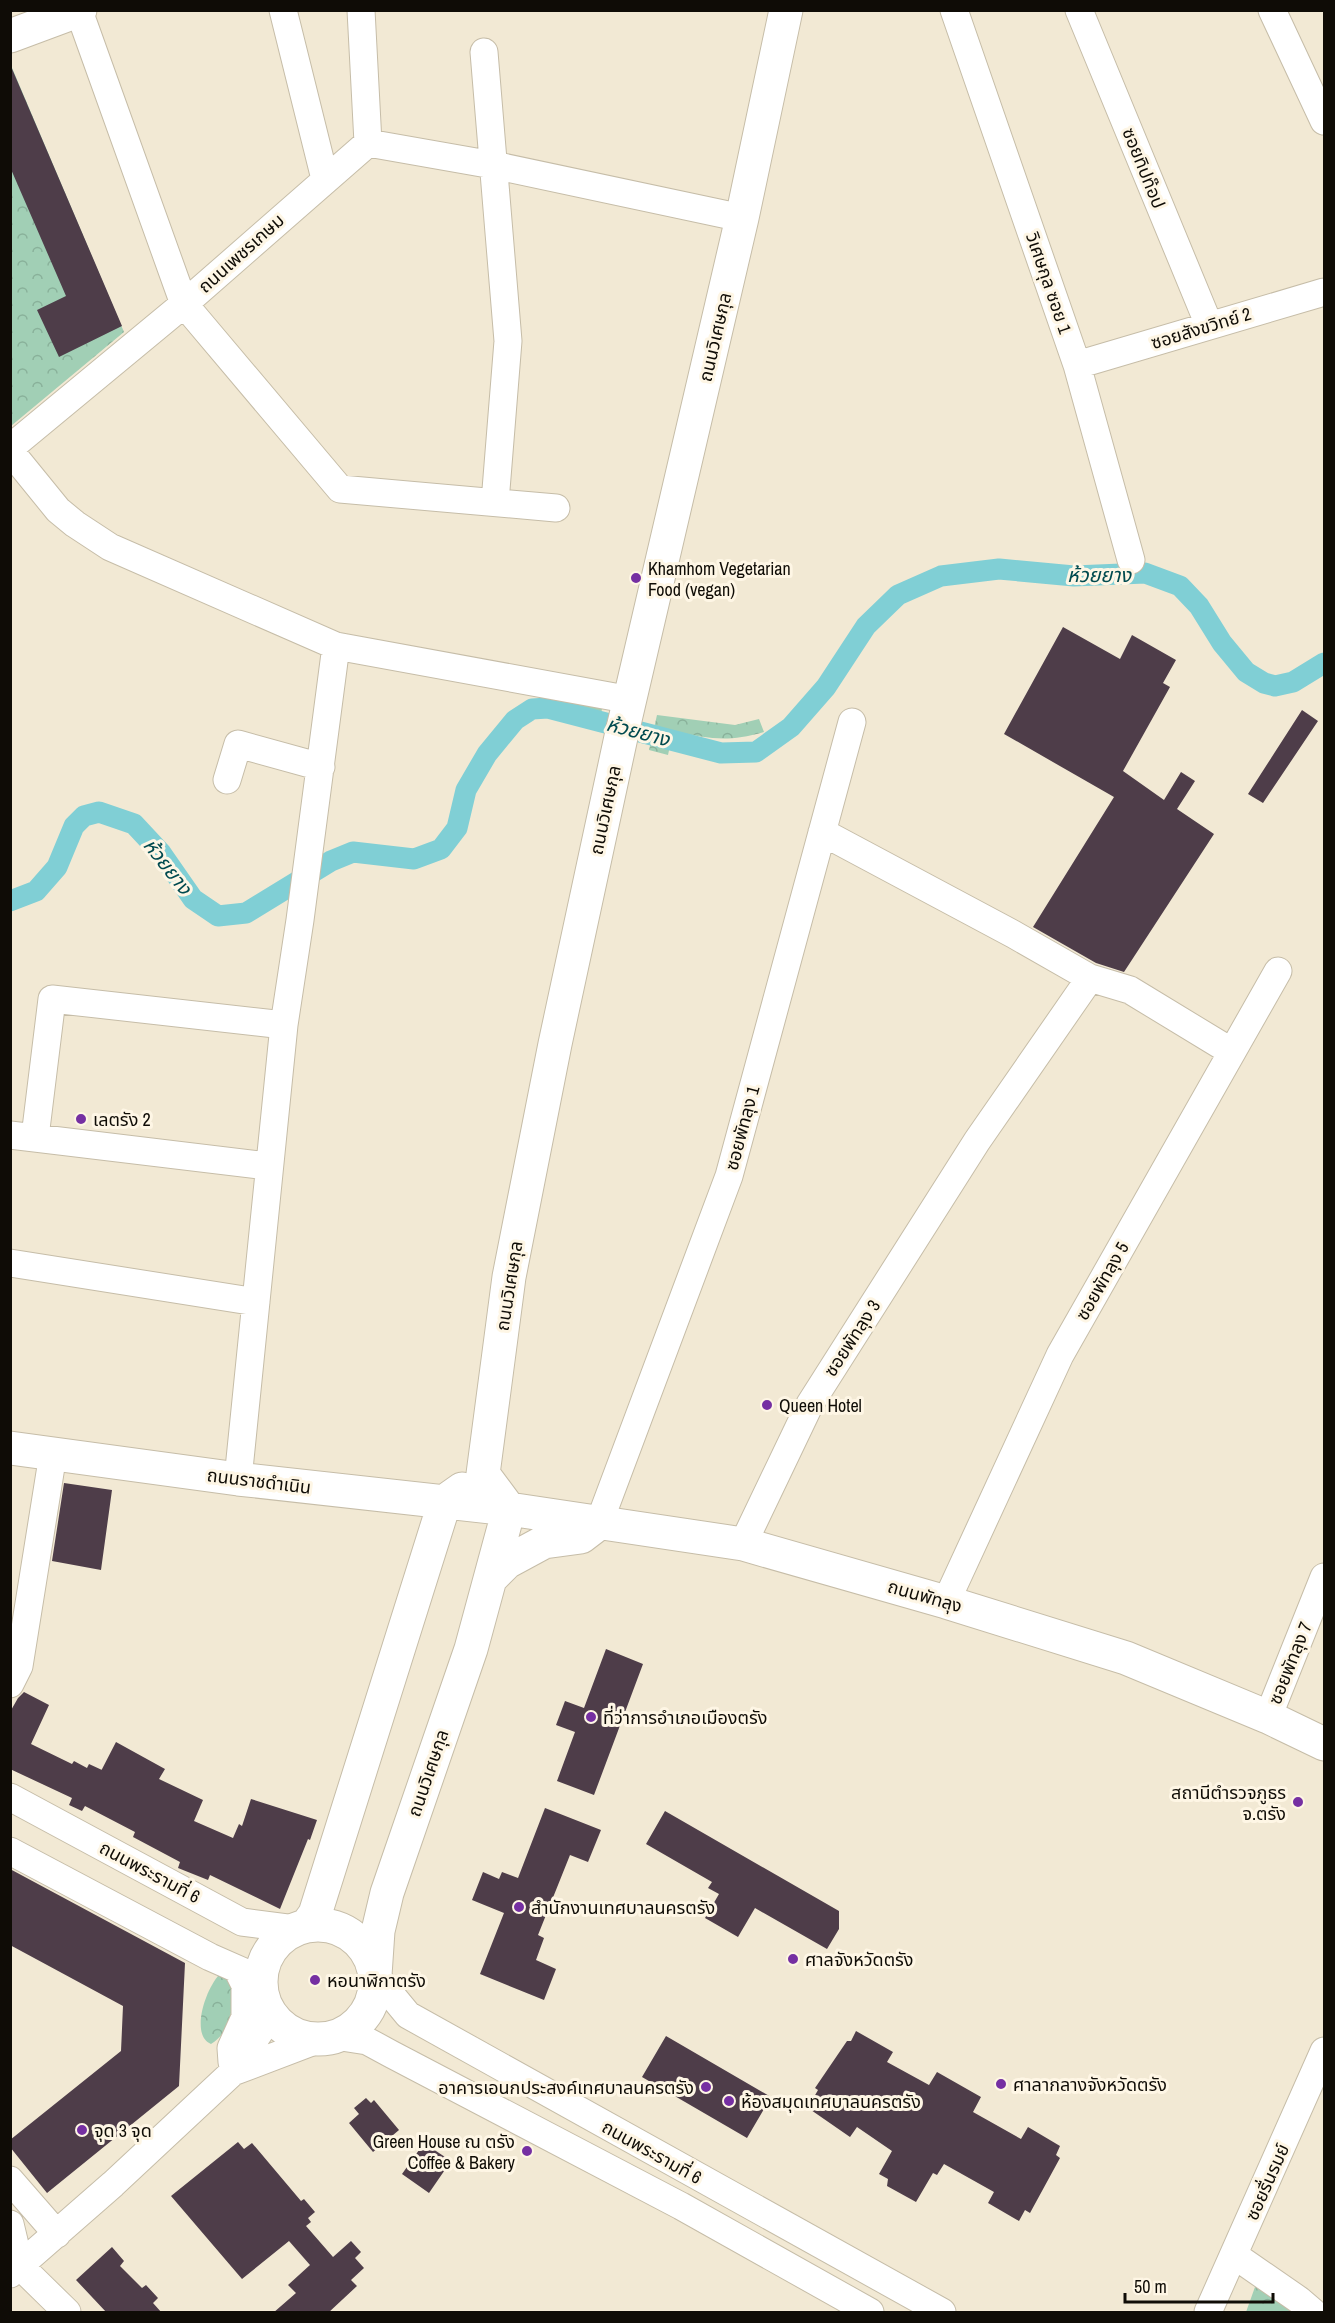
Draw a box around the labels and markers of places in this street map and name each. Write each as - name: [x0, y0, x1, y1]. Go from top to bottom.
- place label: Khamhom Vegetarian Food (vegan): [648, 556, 791, 602]
- marker: Khamhom Vegetarian Food (vegan): [629, 571, 643, 585]
- place label: เลตรัง 2: [93, 1107, 151, 1132]
- marker: เลตรัง 2: [74, 1112, 88, 1126]
- place label: Queen Hotel: [779, 1393, 862, 1418]
- marker: Queen Hotel: [760, 1398, 774, 1412]
- place label: ที่ว่าการอำเภอเมืองตรัง: [603, 1705, 767, 1730]
- marker: ที่ว่าการอำเภอเมืองตรัง: [584, 1710, 598, 1724]
- place label: สถานีตำรวจภูธร จ.ตรัง: [1171, 1780, 1286, 1826]
- marker: สถานีตำรวจภูธร จ.ตรัง: [1291, 1795, 1305, 1809]
- place label: สำนักงานเทศบาลนครตรัง: [531, 1895, 715, 1920]
- marker: สำนักงานเทศบาลนครตรัง: [512, 1900, 526, 1914]
- place label: ศาลจังหวัดตรัง: [805, 1947, 914, 1972]
- marker: ศาลจังหวัดตรัง: [786, 1952, 800, 1966]
- place label: หอนาฬิกาตรัง: [327, 1968, 426, 1993]
- marker: หอนาฬิกาตรัง: [308, 1973, 322, 1987]
- place label: ศาลากลางจังหวัดตรัง: [1013, 2072, 1167, 2097]
- place label: อาคารเอนกประสงค์เทศบาลนครตรัง: [438, 2075, 694, 2100]
- marker: ศาลากลางจังหวัดตรัง: [994, 2077, 1008, 2091]
- marker: อาคารเอนกประสงค์เทศบาลนครตรัง: [699, 2080, 713, 2094]
- place label: ห้องสมุดเทศบาลนครตรัง: [741, 2089, 921, 2114]
- marker: ห้องสมุดเทศบาลนครตรัง: [722, 2094, 736, 2108]
- place label: จุด 3 จุด: [94, 2118, 152, 2143]
- marker: จุด 3 จุด: [75, 2123, 89, 2137]
- place label: Green House ณ ตรัง Coffee & Bakery: [373, 2129, 516, 2175]
- marker: Green House ณ ตรัง Coffee & Bakery: [520, 2144, 534, 2158]

